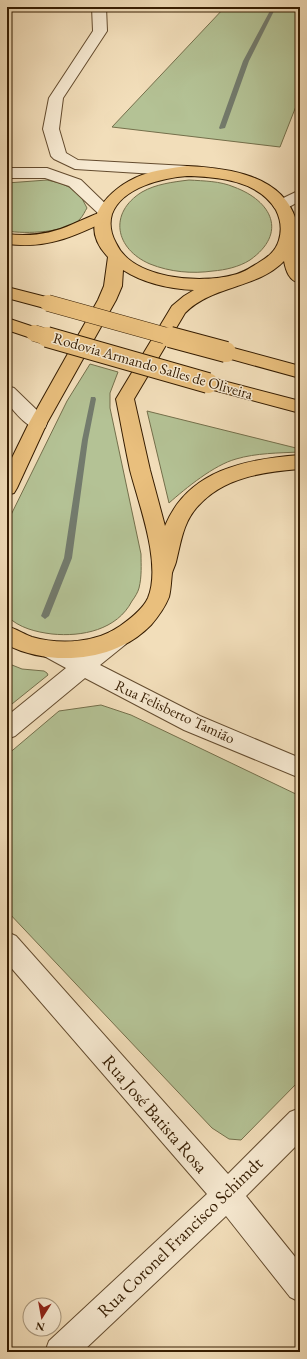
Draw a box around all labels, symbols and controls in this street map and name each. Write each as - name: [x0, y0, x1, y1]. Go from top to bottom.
- street label: Rodovia Armando Salles de Oliveira: [51, 328, 255, 403]
- street label: Rua Felisberto Tamião: [112, 676, 238, 748]
- street label: Rua José Batista Rosa: [98, 1050, 214, 1178]
- street label: Rua Coronel Francisco Schimdt: [92, 1151, 267, 1322]
- north arrow: [22, 1297, 62, 1337]
- text: N: [34, 1319, 46, 1335]

